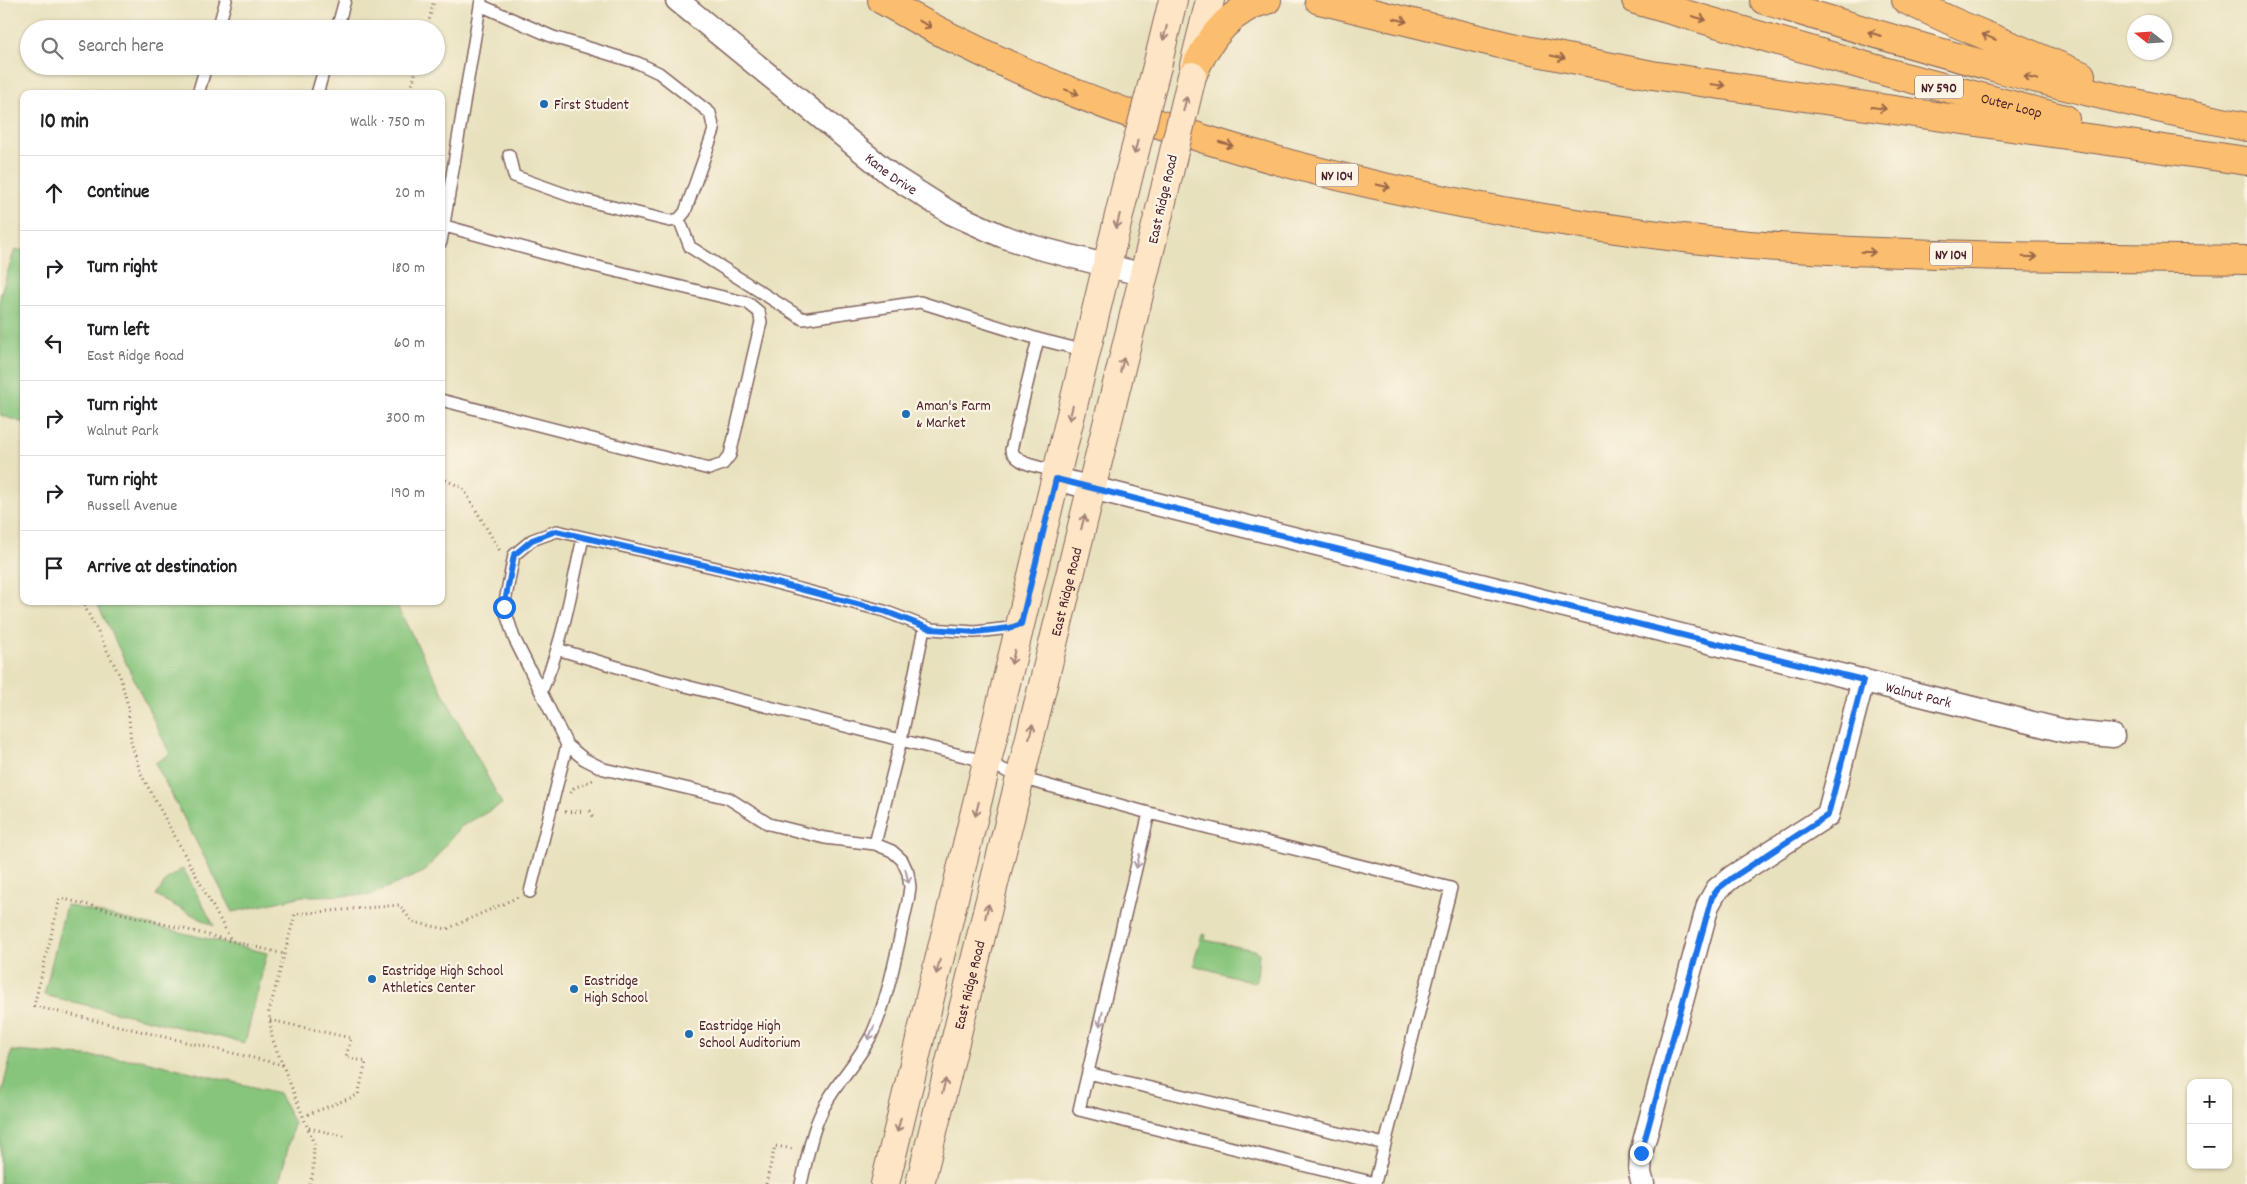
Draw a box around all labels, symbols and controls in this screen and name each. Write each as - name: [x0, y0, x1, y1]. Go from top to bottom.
- one-way arrow: [1691, 14, 1707, 24]
- north arrow: [2127, 15, 2172, 60]
- one-way arrow: [1392, 16, 1408, 25]
- one-way arrow: [917, 19, 932, 29]
- search box: [20, 20, 445, 75]
- one-way arrow: [1160, 24, 1169, 40]
- one-way arrow: [1867, 29, 1883, 39]
- one-way arrow: [1982, 32, 1997, 42]
- icon: search: [38, 34, 66, 62]
- text: Search here: [78, 34, 164, 61]
- one-way arrow: [1550, 53, 1566, 62]
- one-way arrow: [2024, 72, 2040, 82]
- road number: NY 590: [1915, 75, 1963, 98]
- one-way arrow: [1710, 80, 1726, 90]
- one-way arrow: [1064, 88, 1079, 97]
- street label: Outer Loop: [1978, 88, 2044, 126]
- place label: First Student: [554, 95, 629, 117]
- one-way arrow: [1181, 96, 1190, 112]
- marker: First Student: [538, 98, 550, 110]
- one-way arrow: [1871, 103, 1887, 113]
- text: 10 min: [40, 108, 89, 138]
- text: Walk · 750 m: [350, 111, 425, 134]
- one-way arrow: [1131, 138, 1140, 154]
- one-way arrow: [1218, 140, 1233, 149]
- street label: Kane Drive: [859, 149, 921, 202]
- street label: East Ridge Road: [1143, 153, 1185, 246]
- road number: NY 104: [1316, 164, 1358, 186]
- icon: ahead: [40, 179, 68, 207]
- text: Continue: [87, 180, 149, 207]
- text: 20 m: [395, 182, 425, 205]
- one-way arrow: [1374, 182, 1390, 191]
- one-way arrow: [1113, 213, 1122, 229]
- road number: NY 104: [1930, 242, 1972, 266]
- one-way arrow: [1859, 247, 1875, 256]
- one-way arrow: [2022, 252, 2038, 261]
- icon: right: [40, 254, 68, 282]
- text: Turn right: [87, 255, 158, 282]
- text: 180 m: [392, 257, 425, 280]
- text: Turn left: [87, 318, 150, 345]
- icon: left: [40, 329, 68, 357]
- text: 60 m: [394, 332, 425, 355]
- text: East Ridge Road: [87, 345, 184, 368]
- one-way arrow: [1118, 357, 1127, 373]
- text: Turn right: [87, 393, 158, 420]
- place label: Aman's Farm & Market: [916, 396, 991, 435]
- icon: right: [40, 404, 68, 432]
- one-way arrow: [1066, 405, 1076, 421]
- text: 300 m: [386, 407, 425, 430]
- marker: Aman's Farm & Market: [900, 408, 912, 420]
- text: Walnut Park: [87, 420, 159, 443]
- text: Turn right: [87, 468, 158, 495]
- icon: right: [40, 479, 68, 507]
- text: 190 m: [391, 482, 425, 505]
- text: Russell Avenue: [87, 495, 177, 518]
- one-way arrow: [1079, 515, 1088, 531]
- street label: East Ridge Road: [1046, 545, 1089, 639]
- icon: arrive: [40, 554, 68, 582]
- text: Arrive at destination: [87, 555, 237, 582]
- route start: [493, 596, 516, 619]
- one-way arrow: [1008, 648, 1018, 664]
- street label: Walnut Park: [1883, 678, 1953, 715]
- one-way arrow: [1027, 724, 1036, 740]
- one-way arrow: [972, 801, 981, 817]
- one-way arrow: [1133, 852, 1142, 868]
- one-way arrow: [903, 868, 913, 884]
- one-way arrow: [983, 903, 992, 919]
- street label: East Ridge Road: [949, 939, 993, 1032]
- one-way arrow: [933, 959, 942, 975]
- place label: Eastridge High School Athletics Center: [382, 961, 504, 1000]
- place label: Eastridge High School: [584, 971, 648, 1010]
- marker: Eastridge High School Athletics Center: [366, 973, 378, 985]
- marker: Eastridge High School: [568, 983, 580, 995]
- one-way arrow: [1096, 1011, 1105, 1027]
- place label: Eastridge High School Auditorium: [699, 1016, 801, 1055]
- one-way arrow: [866, 1025, 876, 1040]
- marker: Eastridge High School Auditorium: [683, 1028, 695, 1040]
- one-way arrow: [940, 1078, 949, 1094]
- map controls: [2187, 1079, 2232, 1169]
- button: +: [2187, 1079, 2232, 1124]
- one-way arrow: [894, 1116, 903, 1132]
- button: −: [2187, 1124, 2232, 1169]
- route end: [1630, 1142, 1653, 1165]

